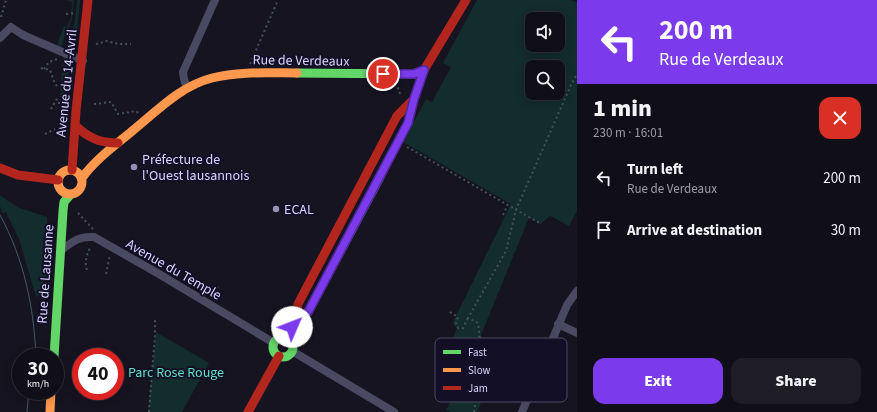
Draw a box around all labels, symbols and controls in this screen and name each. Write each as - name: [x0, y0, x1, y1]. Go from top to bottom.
- text: 200 m: [659, 10, 733, 50]
- map controls: [525, 12, 565, 100]
- button: sound: [525, 12, 565, 52]
- icon: left: [593, 16, 645, 68]
- street label: Avenue du 14-Avril: [51, 28, 83, 138]
- text: Rue de Verdeaux: [659, 47, 784, 72]
- street label: Rue de Verdeaux: [252, 50, 350, 72]
- pin: [366, 57, 400, 91]
- button: search: [525, 60, 565, 100]
- icon: arrive: [372, 63, 394, 85]
- text: 1 min: [593, 91, 652, 126]
- button: close: [819, 97, 861, 139]
- text: 230 m · 16:01: [593, 124, 663, 142]
- place label: Préfecture de l'Ouest lausannois: [142, 150, 250, 186]
- text: Turn left: [627, 159, 683, 180]
- marker: Préfecture de l'Ouest lausannois: [129, 162, 139, 172]
- icon: left: [593, 167, 615, 189]
- text: 200 m: [823, 168, 861, 189]
- text: Rue de Verdeaux: [627, 180, 717, 198]
- place label: ECAL: [284, 200, 314, 220]
- marker: ECAL: [271, 204, 281, 214]
- icon: arrive: [593, 219, 615, 241]
- text: Arrive at destination: [627, 220, 762, 241]
- text: 30 m: [831, 220, 861, 241]
- street label: Rue de Lausanne: [33, 224, 59, 324]
- street label: Avenue du Temple: [122, 234, 225, 305]
- position arrow: [271, 306, 313, 348]
- legend: [435, 338, 567, 402]
- text: Fast: [468, 345, 487, 360]
- speed limit sign: 40: [72, 348, 124, 400]
- text: 30: [27, 355, 49, 383]
- button: Exit: [593, 358, 723, 404]
- button: Share: [731, 358, 861, 404]
- park label: Parc Rose Rouge: [128, 363, 224, 383]
- text: Slow: [468, 363, 491, 378]
- text: km/h: [27, 377, 49, 391]
- text: Jam: [468, 381, 488, 396]

